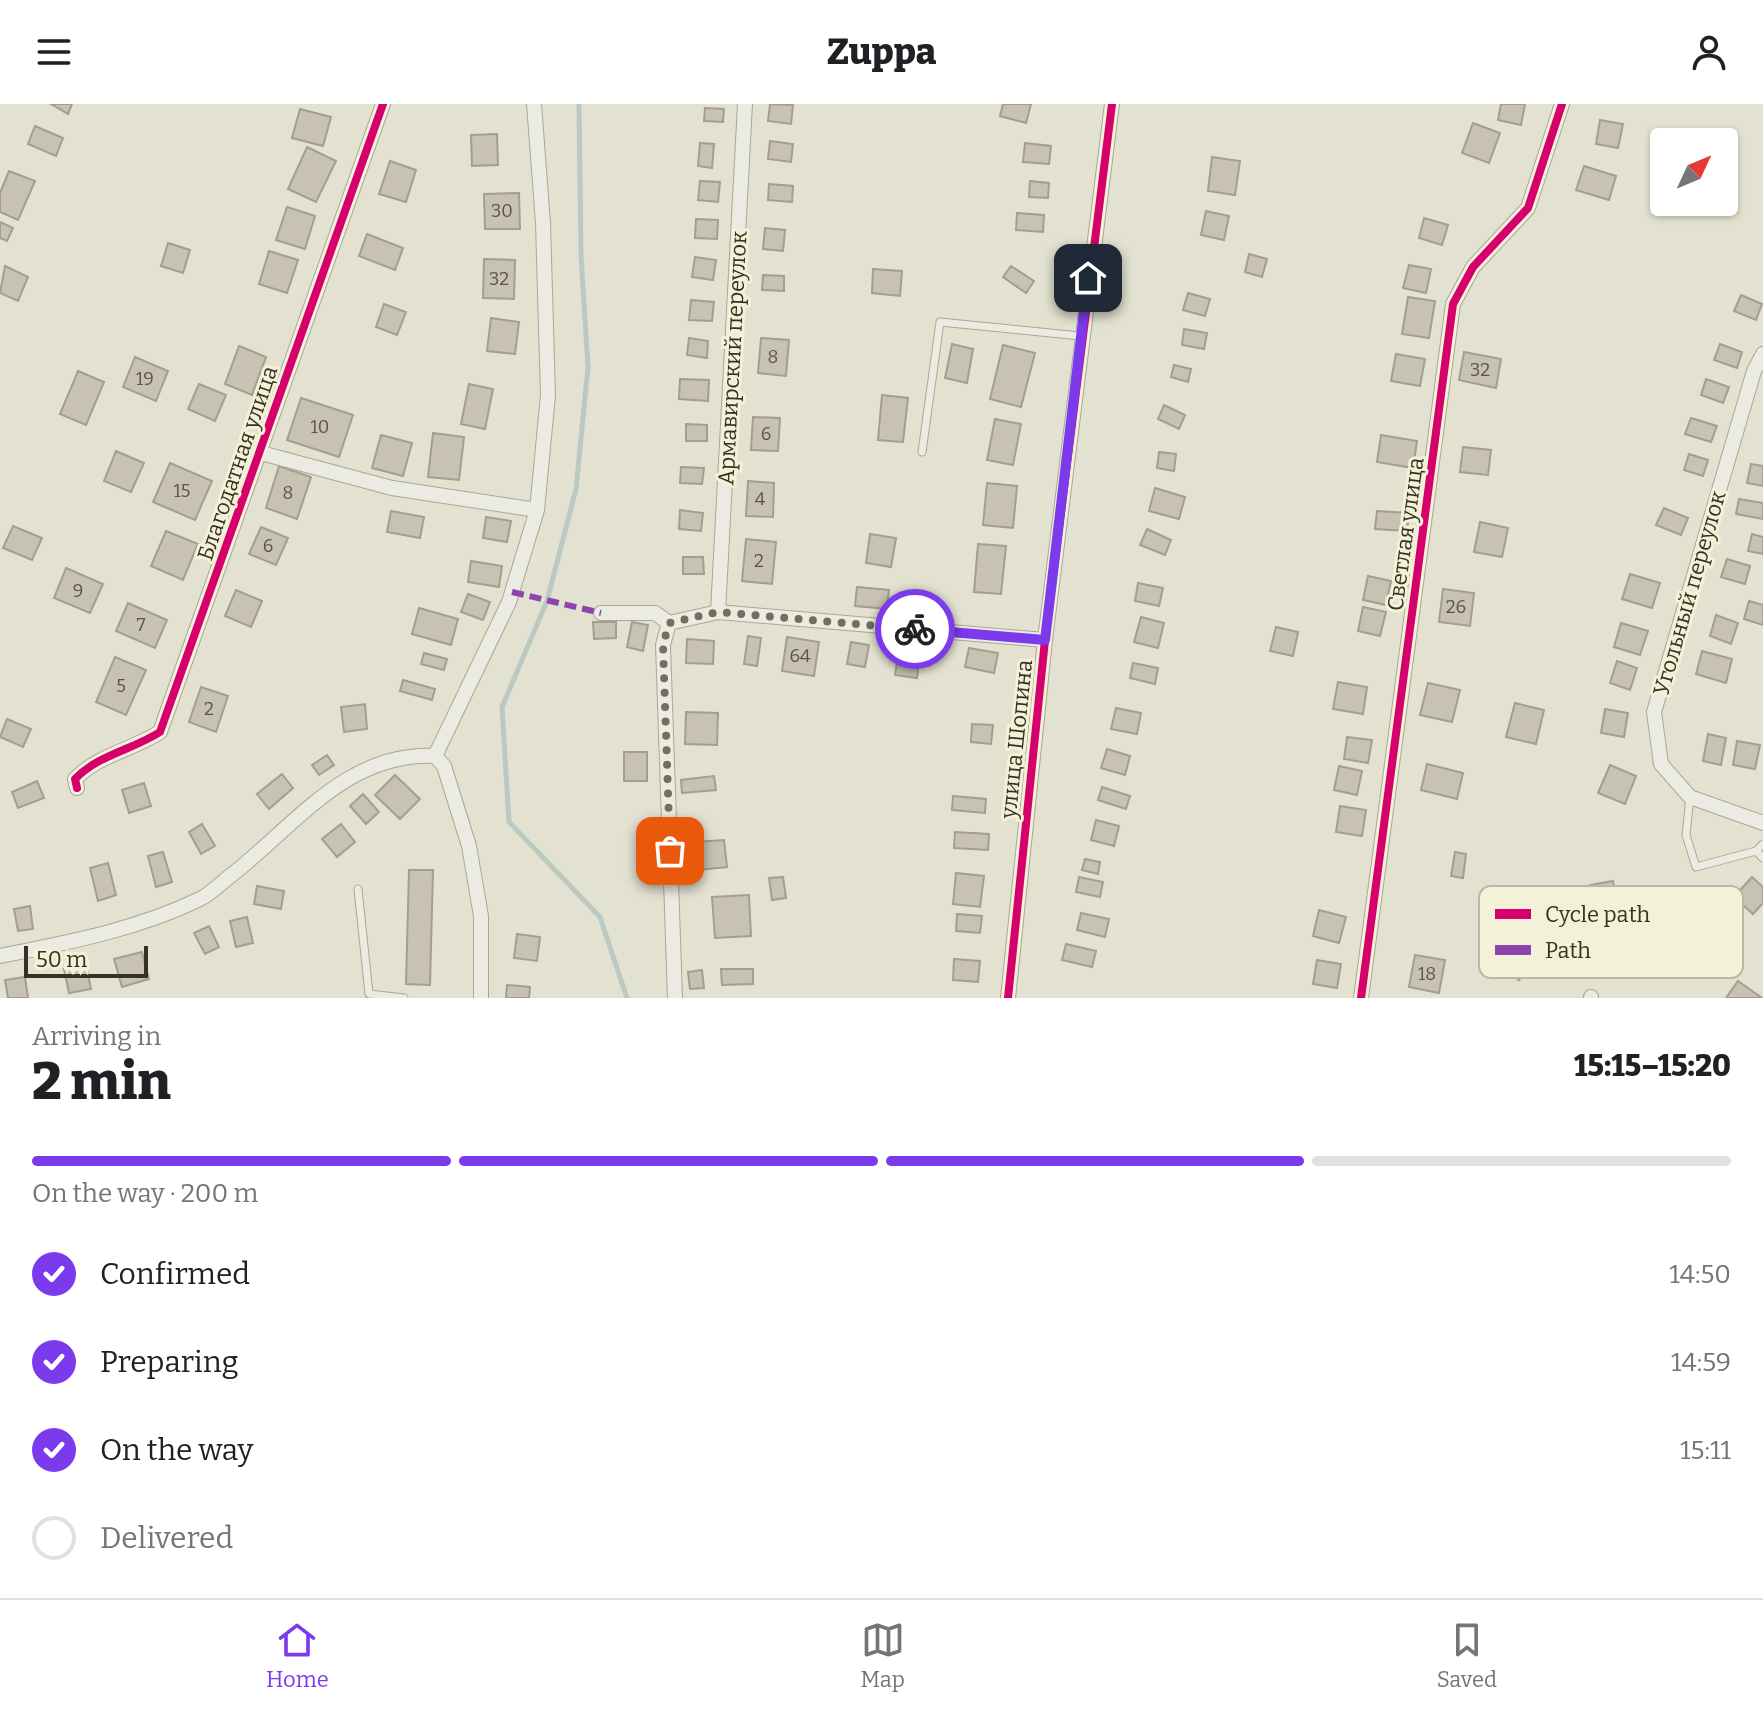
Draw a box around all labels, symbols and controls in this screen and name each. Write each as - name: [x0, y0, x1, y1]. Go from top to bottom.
- icon: menu: [32, 30, 76, 74]
- text: Zuppa: [827, 30, 936, 74]
- icon: person: [1687, 30, 1731, 74]
- north arrow: [1650, 128, 1738, 216]
- map controls: [1650, 128, 1738, 216]
- house number: 30: [491, 200, 513, 222]
- street label: Армавирский переулок: [712, 230, 753, 486]
- pin: [1054, 244, 1122, 312]
- icon: home: [1066, 256, 1110, 300]
- house number: 32: [489, 268, 509, 290]
- house number: 8: [768, 346, 778, 368]
- house number: 32: [1470, 359, 1490, 381]
- street label: Благодатная улица: [191, 362, 283, 564]
- house number: 19: [136, 368, 154, 390]
- house number: 10: [311, 416, 329, 438]
- house number: 6: [761, 423, 771, 445]
- street label: Светлая улица: [1381, 456, 1430, 613]
- house number: 15: [174, 480, 190, 502]
- house number: 8: [283, 482, 293, 504]
- house number: 4: [755, 488, 766, 510]
- street label: Угольный переулок: [1647, 488, 1732, 699]
- house number: 6: [263, 535, 273, 557]
- house number: 2: [754, 550, 764, 572]
- house number: 9: [73, 580, 83, 602]
- courier: [875, 589, 955, 669]
- house number: 26: [1446, 596, 1466, 618]
- icon: bike: [893, 607, 937, 651]
- house number: 7: [136, 614, 146, 636]
- house number: 64: [789, 645, 811, 667]
- street label: улица Шопина: [995, 658, 1038, 821]
- house number: 5: [116, 675, 126, 697]
- house number: 2: [204, 698, 214, 720]
- pin: [636, 817, 704, 885]
- icon: bag: [648, 829, 692, 873]
- legend: [1479, 886, 1743, 978]
- text: Cycle path: [1545, 901, 1650, 928]
- text: Path: [1545, 937, 1591, 964]
- scale bar: [24, 942, 148, 978]
- text: 50 m: [36, 946, 87, 973]
- house number: 18: [1418, 963, 1436, 985]
- text: Arriving in: [32, 1021, 161, 1052]
- text: 15:15–15:20: [1574, 1048, 1731, 1084]
- text: 2 min: [32, 1050, 171, 1113]
- text: On the way · 200 m: [32, 1178, 258, 1209]
- icon: check: [32, 1252, 76, 1296]
- text: Confirmed: [100, 1256, 250, 1292]
- text: 14:50: [1669, 1259, 1731, 1290]
- icon: check: [32, 1340, 76, 1384]
- text: Preparing: [100, 1344, 238, 1380]
- text: 14:59: [1671, 1347, 1731, 1378]
- icon: check: [32, 1428, 76, 1472]
- text: On the way: [100, 1432, 253, 1468]
- text: 15:11: [1680, 1435, 1731, 1466]
- text: Delivered: [100, 1520, 233, 1556]
- tab: Home: [266, 1618, 329, 1693]
- tab: Map: [861, 1618, 905, 1693]
- tab: Saved: [1437, 1618, 1497, 1693]

